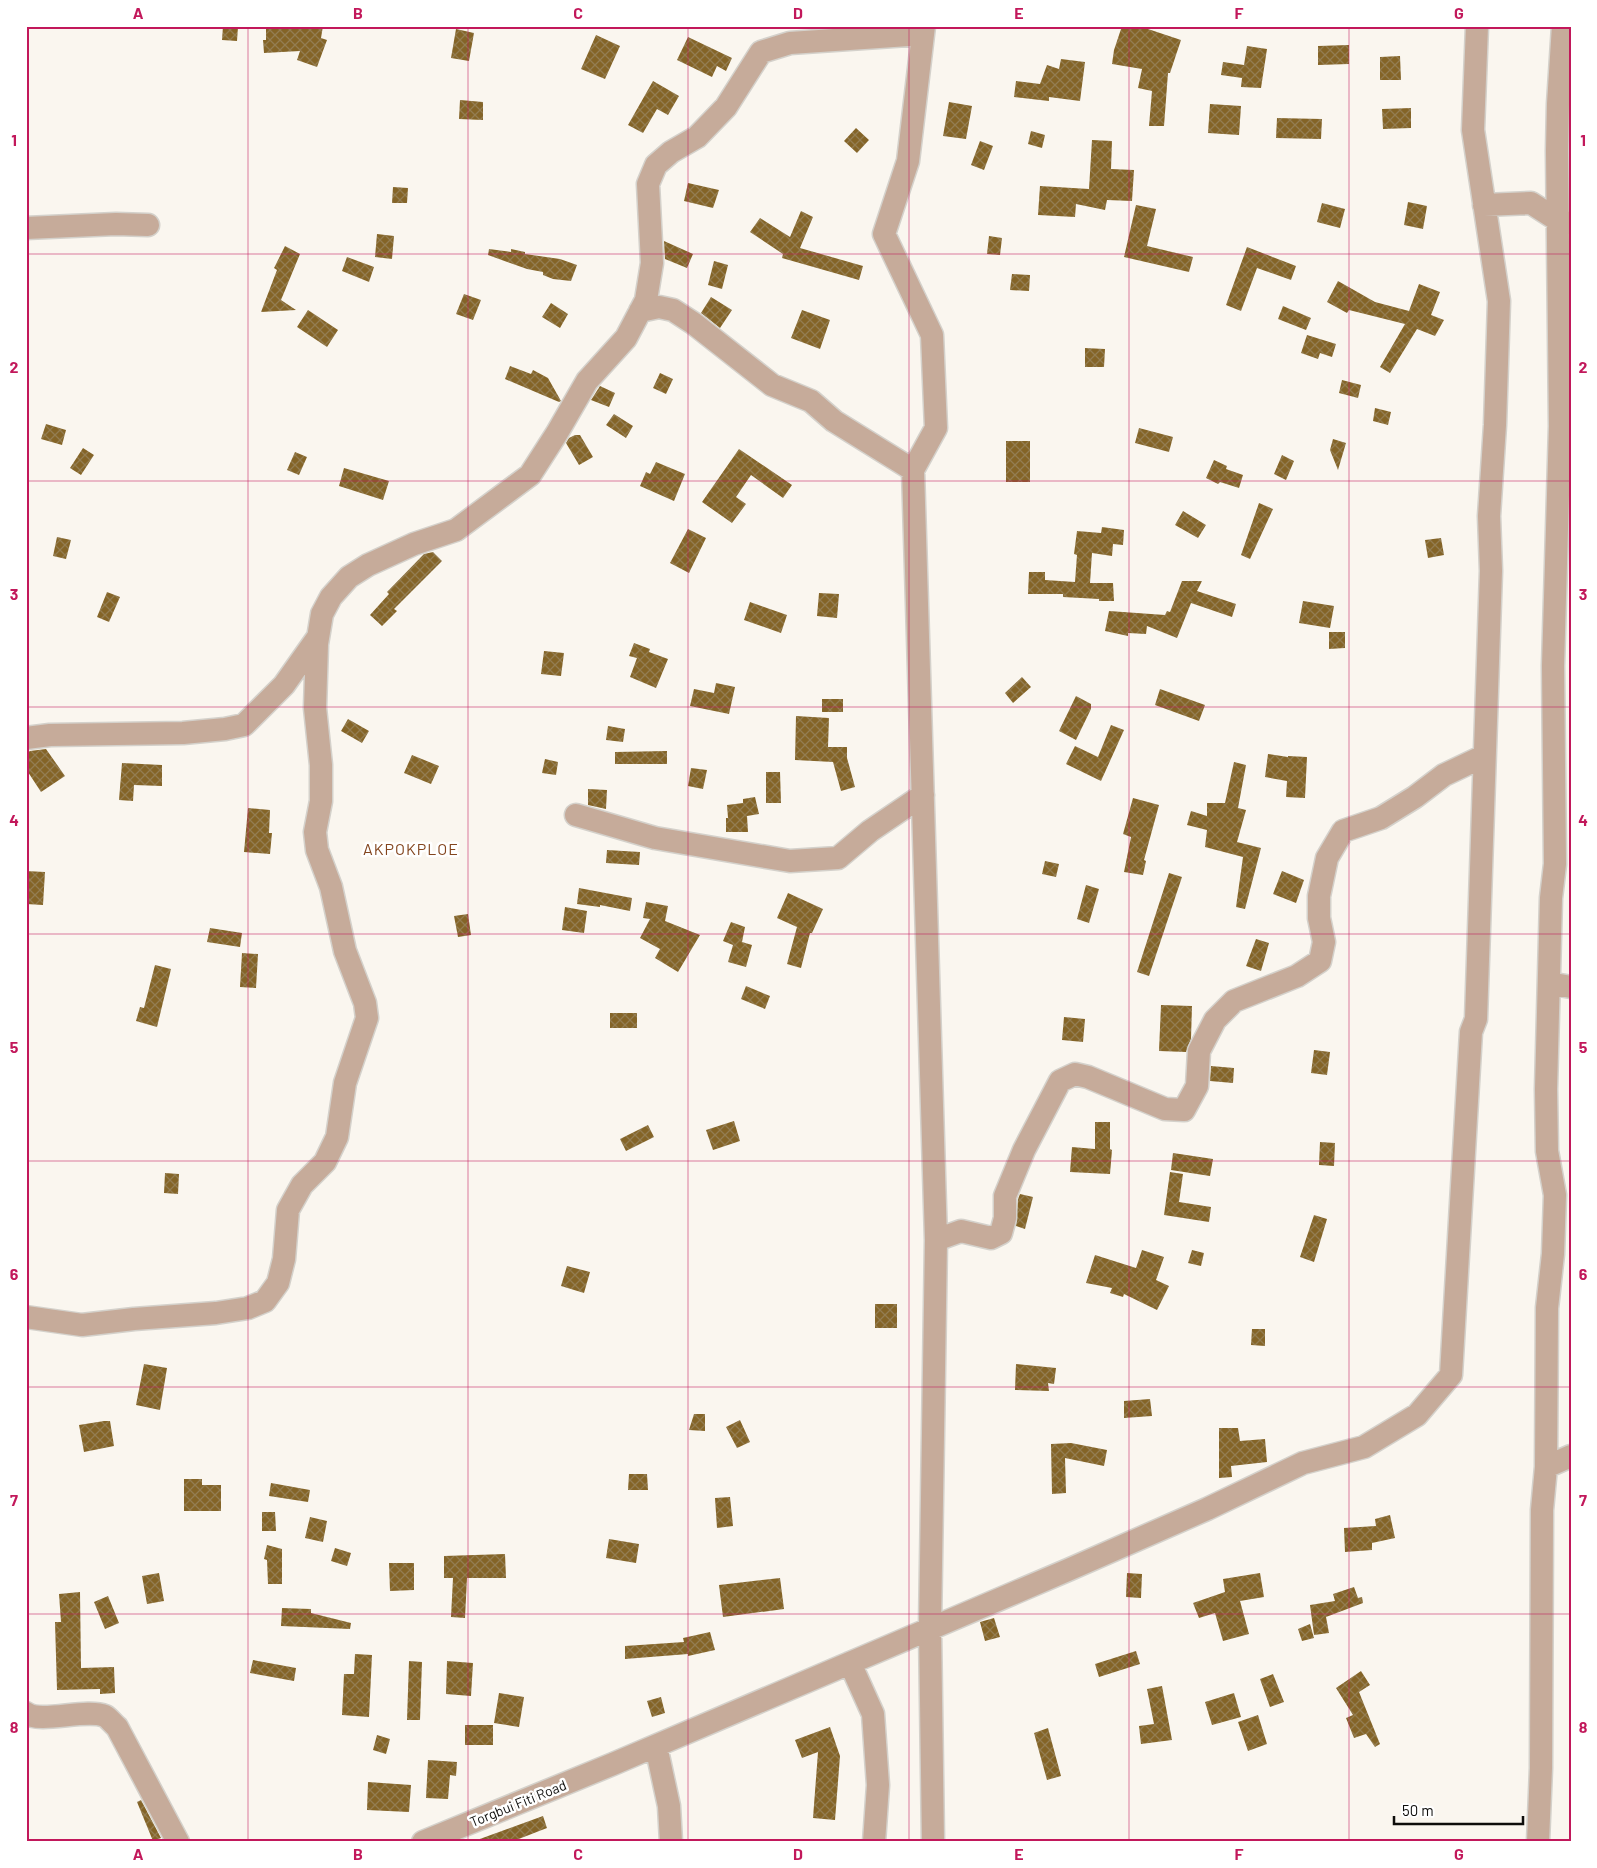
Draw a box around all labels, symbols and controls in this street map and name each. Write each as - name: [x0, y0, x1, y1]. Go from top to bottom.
- text: A: [133, 3, 144, 22]
- text: B: [353, 3, 363, 22]
- text: C: [573, 3, 583, 22]
- text: D: [793, 3, 803, 22]
- text: E: [1014, 3, 1024, 22]
- text: F: [1235, 3, 1244, 22]
- text: G: [1454, 3, 1464, 22]
- text: 1: [11, 130, 17, 149]
- text: 1: [1580, 130, 1586, 149]
- text: 2: [10, 357, 19, 376]
- text: 2: [1579, 357, 1588, 376]
- text: 3: [10, 584, 18, 603]
- text: 3: [1579, 584, 1587, 603]
- text: 4: [9, 810, 19, 829]
- text: 4: [1578, 810, 1588, 829]
- district label: AKPOKPLOE: [363, 839, 459, 858]
- text: 5: [10, 1037, 19, 1056]
- text: 5: [1579, 1037, 1588, 1056]
- text: 6: [10, 1264, 19, 1283]
- text: 6: [1579, 1264, 1588, 1283]
- text: 7: [10, 1490, 18, 1509]
- text: 7: [1579, 1490, 1587, 1509]
- text: 8: [10, 1717, 19, 1736]
- text: 8: [1579, 1717, 1588, 1736]
- street label: Torgbui Fiti Road: [467, 1776, 569, 1830]
- scale bar: [1394, 1793, 1523, 1825]
- text: 50 m: [1402, 1801, 1434, 1819]
- text: A: [133, 1844, 144, 1863]
- text: B: [353, 1844, 363, 1863]
- text: C: [573, 1844, 583, 1863]
- text: D: [793, 1844, 803, 1863]
- text: E: [1014, 1844, 1024, 1863]
- text: F: [1235, 1844, 1244, 1863]
- text: G: [1454, 1844, 1464, 1863]

